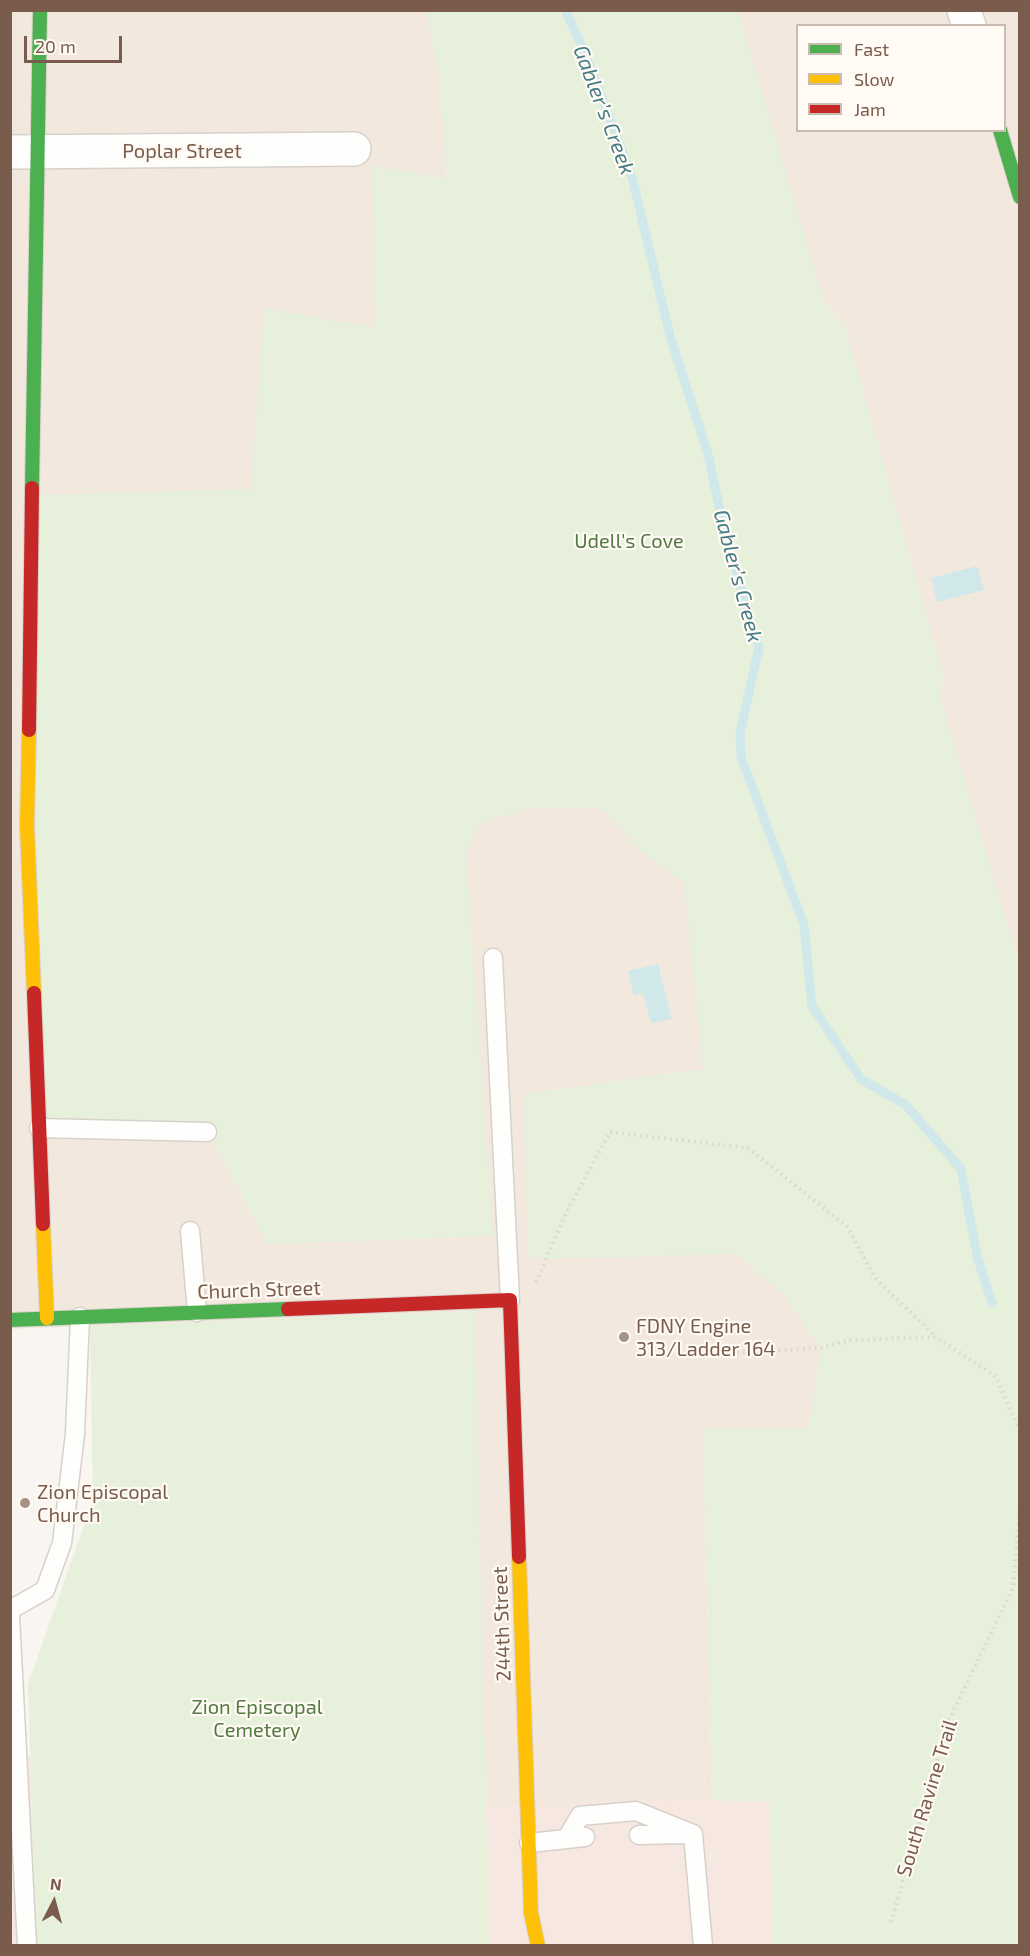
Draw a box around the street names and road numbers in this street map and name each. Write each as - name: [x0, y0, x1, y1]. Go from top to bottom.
- street label: Poplar Street: [122, 139, 242, 163]
- street label: Church Street: [197, 1276, 321, 1304]
- street label: 244th Street: [488, 1566, 516, 1682]
- street label: South Ravine Trail: [892, 1717, 962, 1879]

